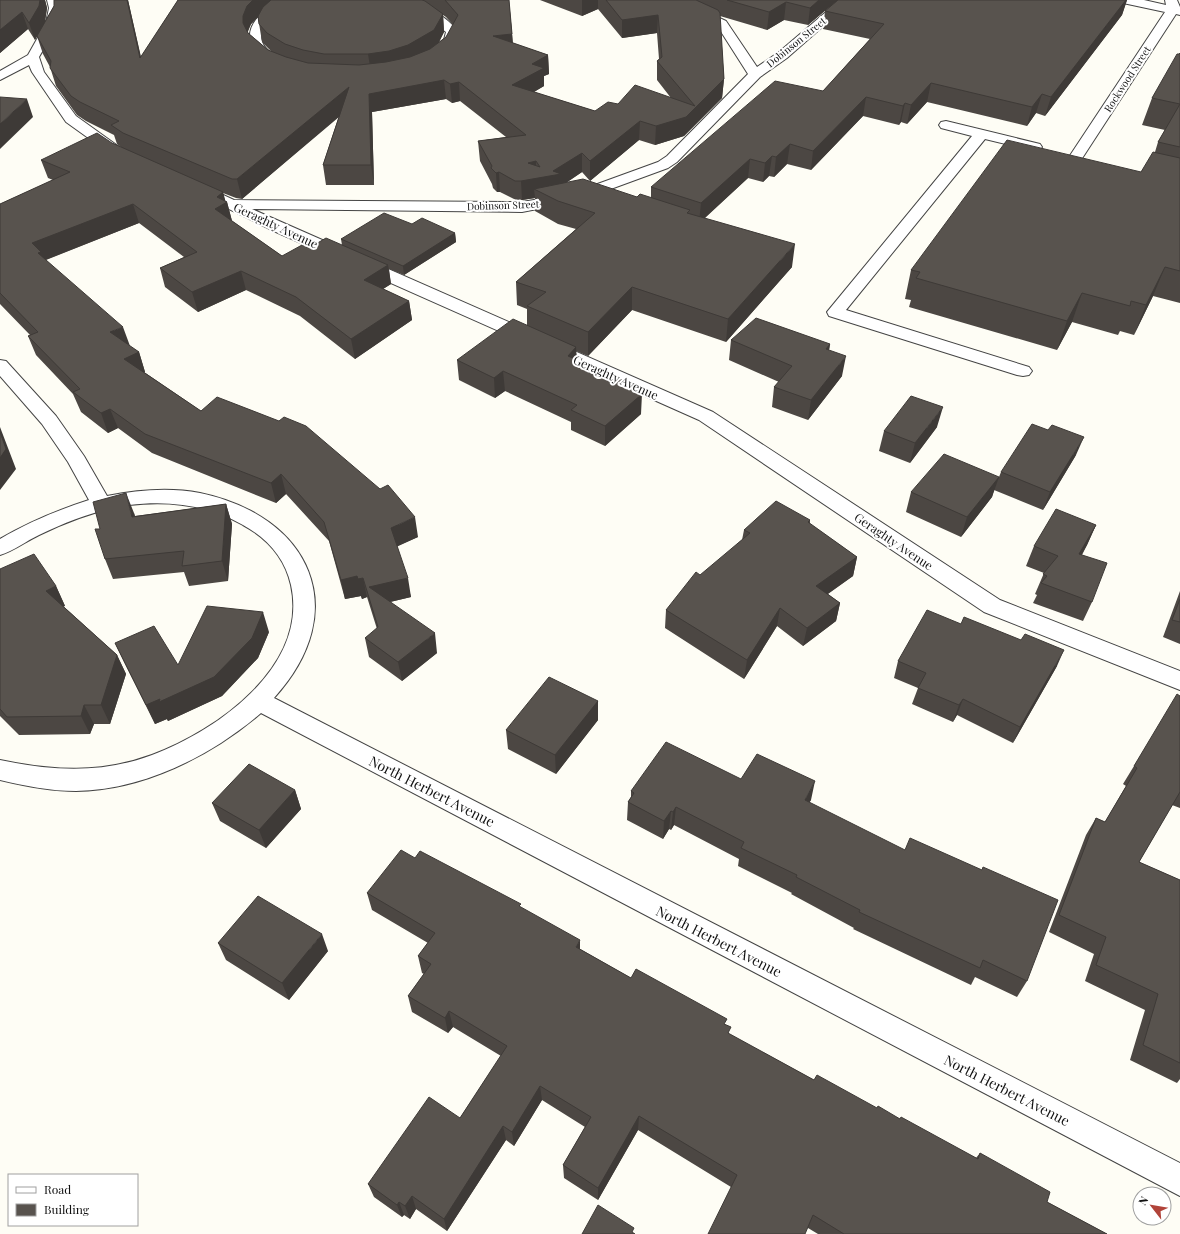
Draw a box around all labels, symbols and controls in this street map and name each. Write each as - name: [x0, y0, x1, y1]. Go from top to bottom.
- street label: Dobinson Street: [763, 13, 829, 70]
- street label: Rockwood Street: [1100, 43, 1154, 115]
- street label: Dobinson Street: [467, 197, 540, 213]
- street label: Geraghty Avenue: [231, 198, 321, 252]
- street label: Geraghty Avenue: [571, 351, 661, 403]
- street label: Geraghty Avenue: [852, 509, 936, 573]
- street label: North Herbert Avenue: [366, 751, 498, 831]
- street label: North Herbert Avenue: [653, 901, 785, 981]
- street label: North Herbert Avenue: [941, 1050, 1073, 1130]
- legend: [8, 1174, 138, 1226]
- text: Road: [44, 1181, 71, 1197]
- north arrow: [1132, 1186, 1172, 1226]
- text: N: [1135, 1193, 1152, 1208]
- text: Building: [44, 1201, 90, 1217]

